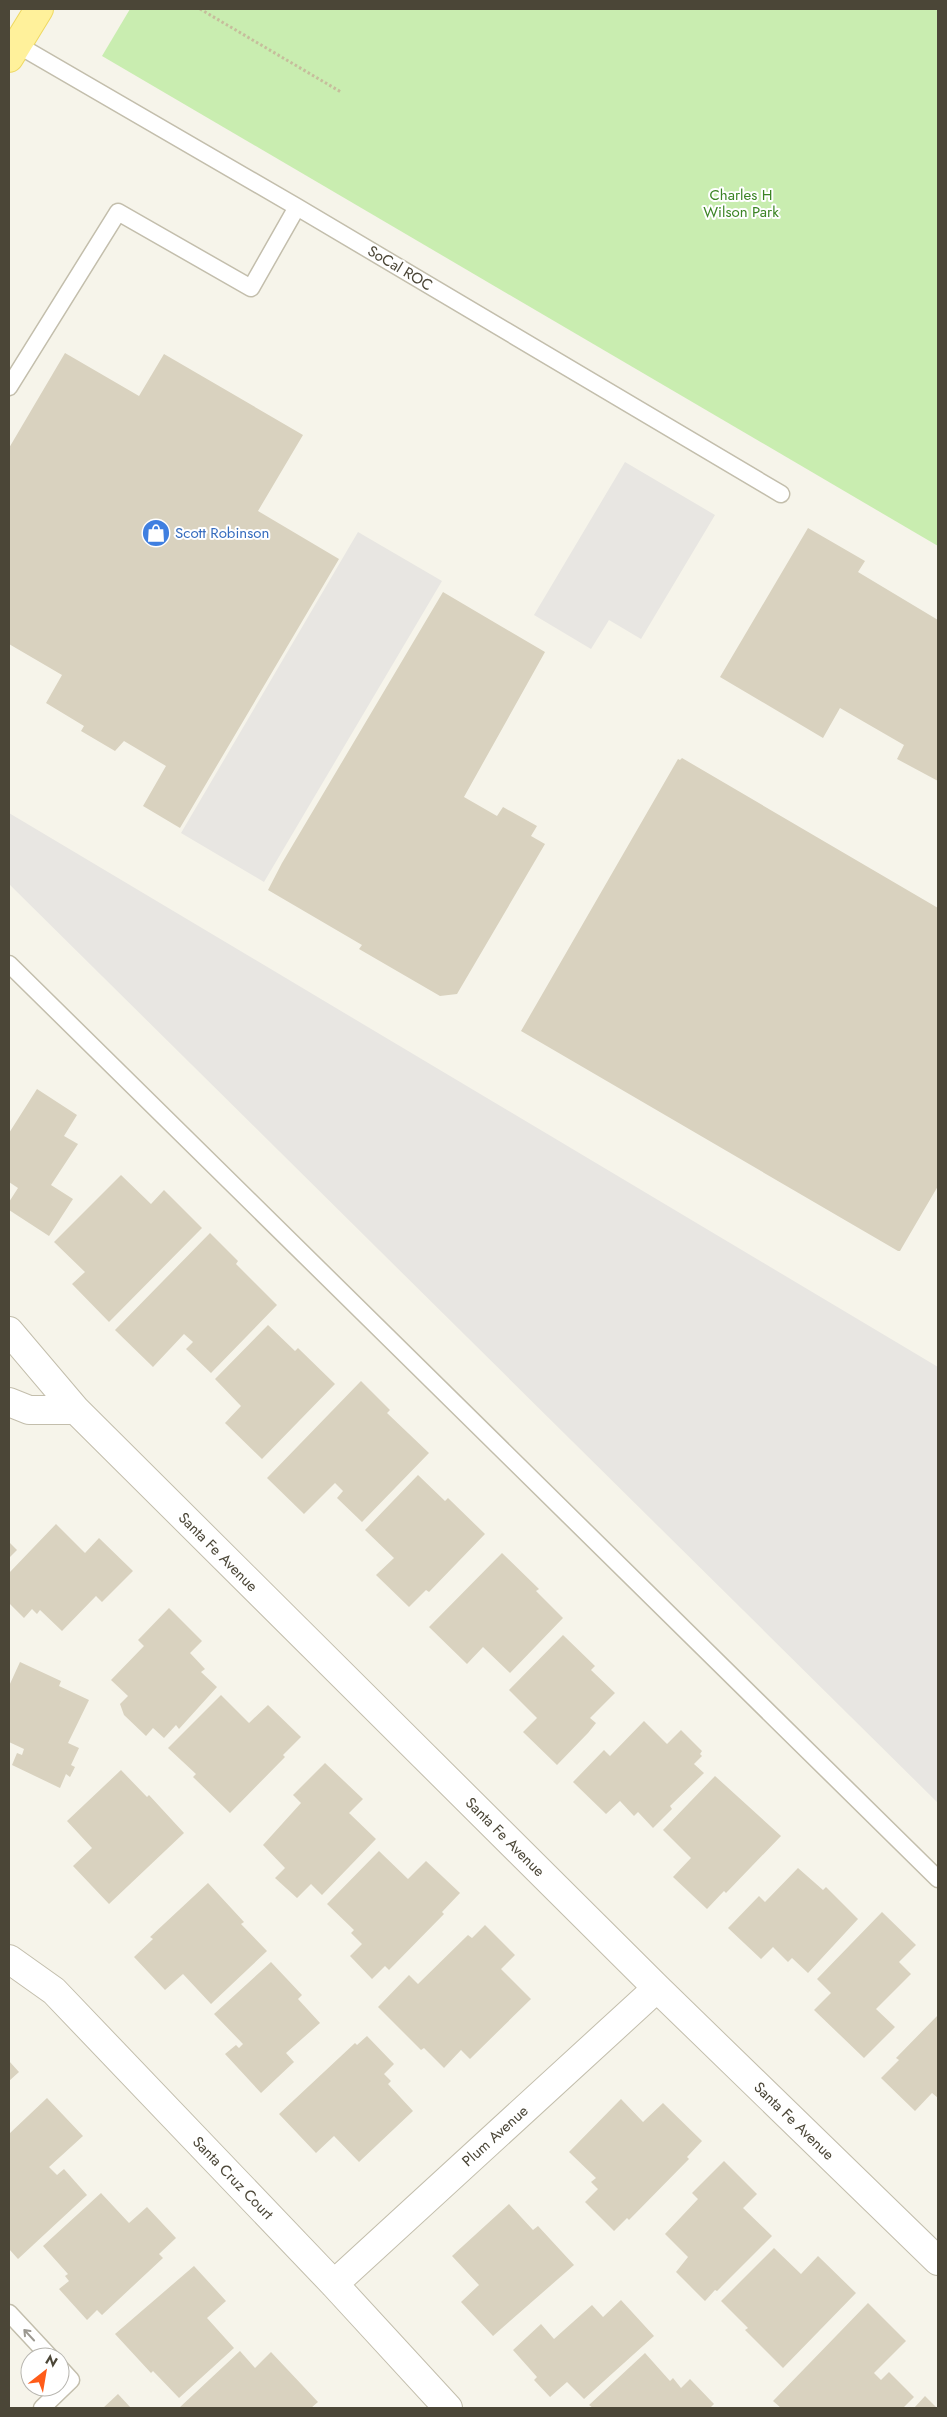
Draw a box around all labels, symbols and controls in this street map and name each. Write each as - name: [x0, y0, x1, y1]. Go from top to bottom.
- park label: Charles H Wilson Park: [703, 184, 779, 223]
- street label: SoCal ROC: [363, 240, 437, 296]
- shop icon: Scott Robinson: [141, 518, 171, 548]
- place label: Scott Robinson: [175, 522, 269, 544]
- street label: Santa Fe Avenue: [173, 1507, 263, 1597]
- street label: Santa Fe Avenue: [460, 1792, 550, 1882]
- street label: Santa Fe Avenue: [749, 2077, 839, 2165]
- street label: Plum Avenue: [457, 2100, 533, 2172]
- street label: Santa Cruz Court: [187, 2131, 279, 2225]
- one-way arrow: [23, 2328, 35, 2341]
- north arrow: [20, 2347, 70, 2397]
- text: N: [42, 2349, 62, 2372]

